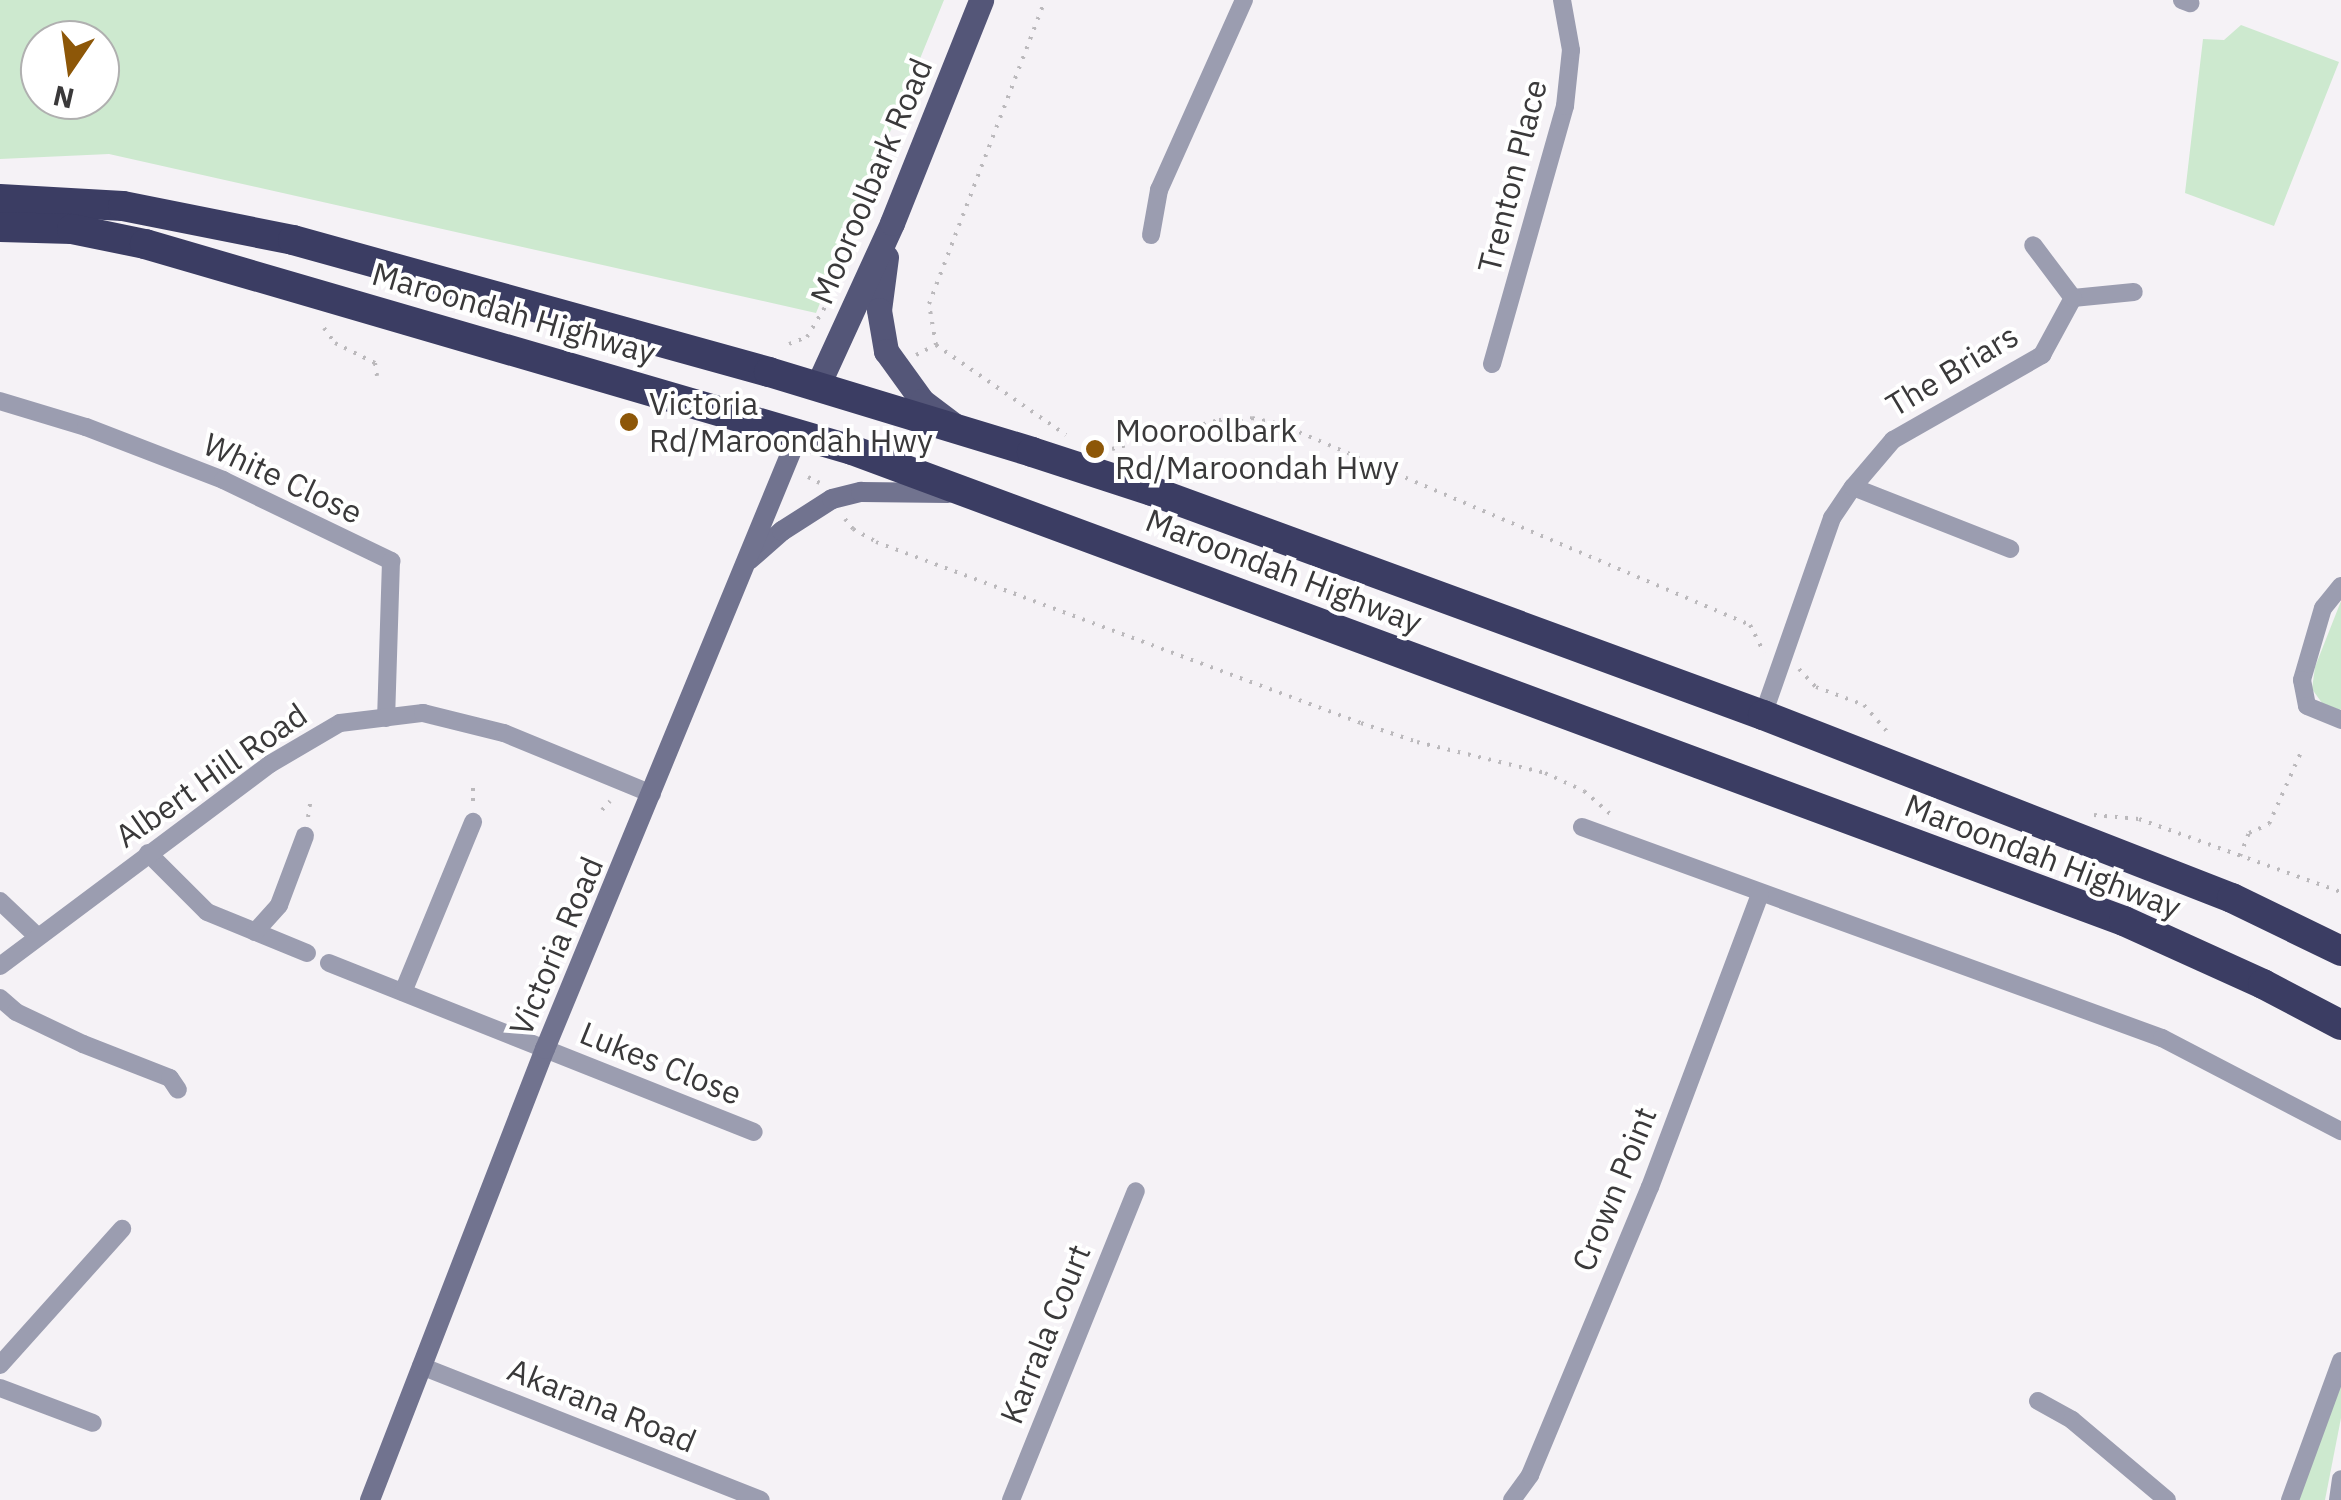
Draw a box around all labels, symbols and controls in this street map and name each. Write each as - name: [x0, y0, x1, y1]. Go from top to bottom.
- north arrow: [20, 20, 120, 120]
- street label: Mooroolbark Road: [802, 52, 940, 310]
- street label: Trenton Place: [1469, 75, 1555, 277]
- text: N: [50, 77, 78, 118]
- street label: Maroondah Highway: [368, 254, 660, 372]
- street label: The Briars: [1879, 316, 2025, 424]
- place label: Victoria Rd/Maroondah Hwy: [649, 385, 933, 460]
- marker: Victoria Rd/Maroondah Hwy: [618, 411, 640, 433]
- place label: Mooroolbark Rd/Maroondah Hwy: [1115, 412, 1399, 487]
- street label: White Close: [198, 425, 368, 531]
- marker: Mooroolbark Rd/Maroondah Hwy: [1084, 438, 1106, 460]
- street label: Maroondah Highway: [1140, 501, 1428, 641]
- street label: Albert Hill Road: [108, 695, 314, 855]
- street label: Maroondah Highway: [1899, 786, 2187, 926]
- street label: Victoria Road: [501, 851, 611, 1041]
- street label: Lukes Close: [575, 1013, 747, 1113]
- street label: Crown Point: [1564, 1101, 1664, 1277]
- street label: Karrala Court: [992, 1239, 1098, 1429]
- street label: Akarana Road: [502, 1350, 702, 1460]

